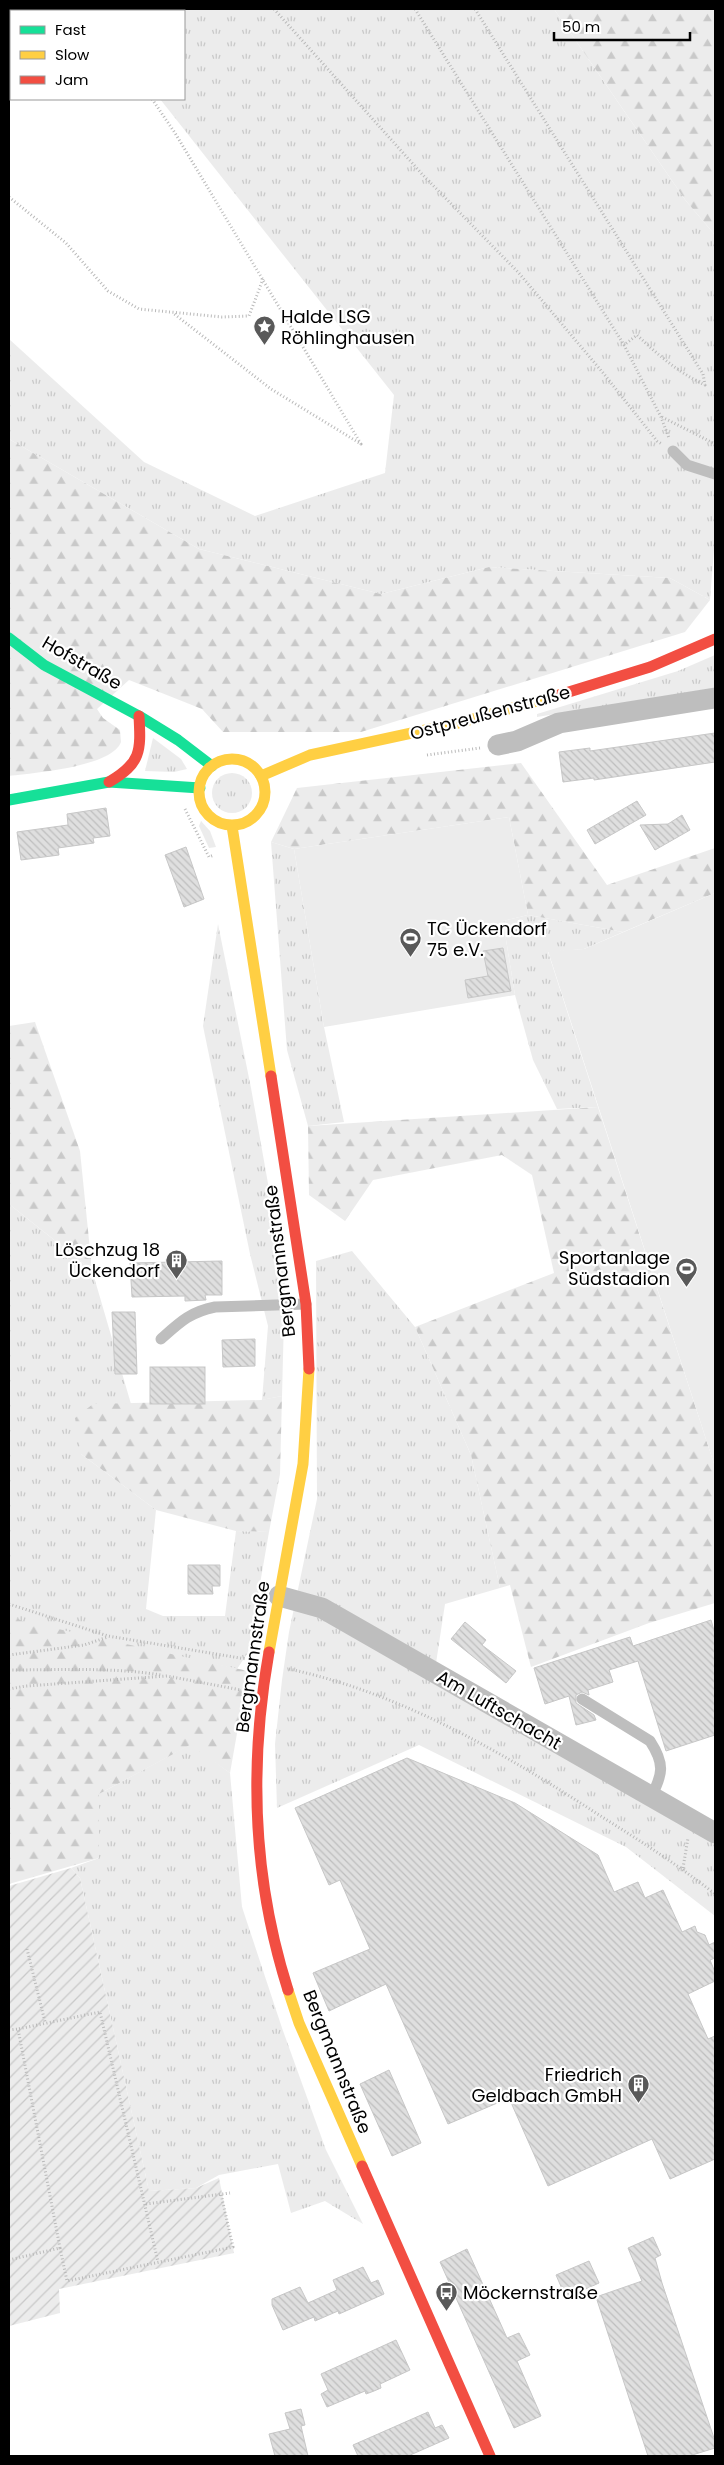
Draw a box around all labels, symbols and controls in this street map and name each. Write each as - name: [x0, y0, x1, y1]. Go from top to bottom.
- legend: [10, 10, 185, 100]
- scale bar: [554, 10, 690, 42]
- text: 50 m: [562, 16, 600, 37]
- text: Fast: [55, 19, 86, 40]
- text: Slow: [55, 44, 90, 65]
- text: Jam: [55, 69, 89, 90]
- place label: Halde LSG Röhlinghausen: [281, 304, 415, 350]
- place icon: Halde LSG Röhlinghausen: [253, 315, 277, 346]
- street label: Hofstraße: [38, 630, 127, 695]
- street label: Ostpreußenstraße: [407, 679, 573, 746]
- place label: TC Ückendorf 75 e.V.: [427, 916, 547, 962]
- sports icon: TC Ückendorf 75 e.V.: [399, 927, 423, 958]
- street label: Bergmannstraße: [258, 1184, 301, 1339]
- place label: Löschzug 18 Ückendorf: [55, 1237, 160, 1283]
- place label: Sportanlage Südstadion: [559, 1245, 670, 1291]
- building icon: Löschzug 18 Ückendorf: [164, 1248, 188, 1279]
- sports icon: Sportanlage Südstadion: [674, 1256, 698, 1287]
- street label: Bergmannstraße: [229, 1579, 276, 1734]
- street label: Am Luftschacht: [432, 1664, 566, 1755]
- street label: Bergmannstraße: [297, 1986, 378, 2137]
- place label: Friedrich Geldbach GmbH: [471, 2062, 622, 2108]
- building icon: Friedrich Geldbach GmbH: [626, 2073, 650, 2104]
- place label: Möckernstraße: [463, 2280, 598, 2305]
- bus stop icon: Möckernstraße: [435, 2281, 459, 2312]

